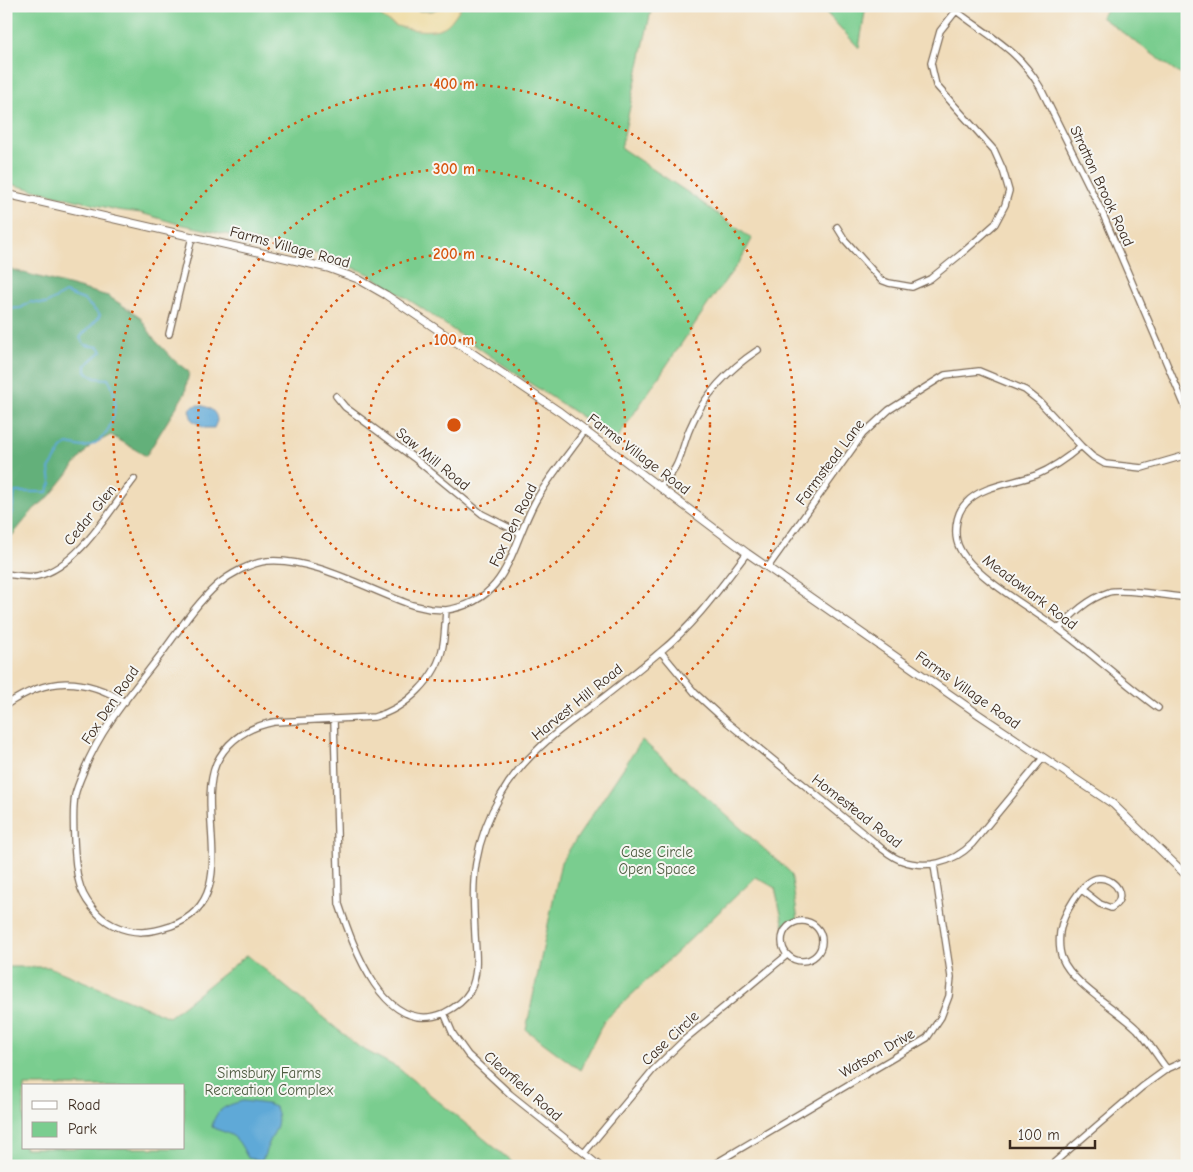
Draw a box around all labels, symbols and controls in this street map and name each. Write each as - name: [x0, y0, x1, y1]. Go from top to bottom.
- text: 400 m: [433, 75, 475, 93]
- street label: Stratton Brook Road: [1066, 123, 1138, 249]
- text: 300 m: [433, 160, 475, 178]
- street label: Farms Village Road: [228, 222, 352, 272]
- text: 200 m: [433, 245, 475, 263]
- text: 100 m: [434, 331, 474, 349]
- street label: Farms Village Road: [584, 410, 694, 498]
- street label: Farmstead Lane: [792, 415, 868, 509]
- centre of rings: [445, 416, 463, 434]
- street label: Saw Mill Road: [392, 424, 474, 494]
- street label: Cedar Glen: [60, 481, 120, 549]
- street label: Fox Den Road: [485, 481, 541, 569]
- street label: Meadowlark Road: [979, 550, 1081, 634]
- street label: Farms Village Road: [912, 647, 1024, 733]
- street label: Harvest Hill Road: [528, 660, 626, 744]
- street label: Fox Den Road: [77, 663, 143, 747]
- street label: Homestead Road: [808, 770, 906, 852]
- park label: Case Circle Open Space: [618, 843, 696, 878]
- street label: Case Circle: [638, 1007, 703, 1069]
- street label: Watson Drive: [836, 1024, 918, 1082]
- street label: Clearfield Road: [480, 1047, 566, 1125]
- park label: Simsbury Farms Recreation Complex: [205, 1064, 334, 1099]
- legend: [22, 1084, 185, 1150]
- text: Road: [68, 1096, 100, 1114]
- scale bar: [1010, 1117, 1096, 1149]
- text: Park: [68, 1120, 97, 1138]
- text: 100 m: [1018, 1126, 1060, 1144]

